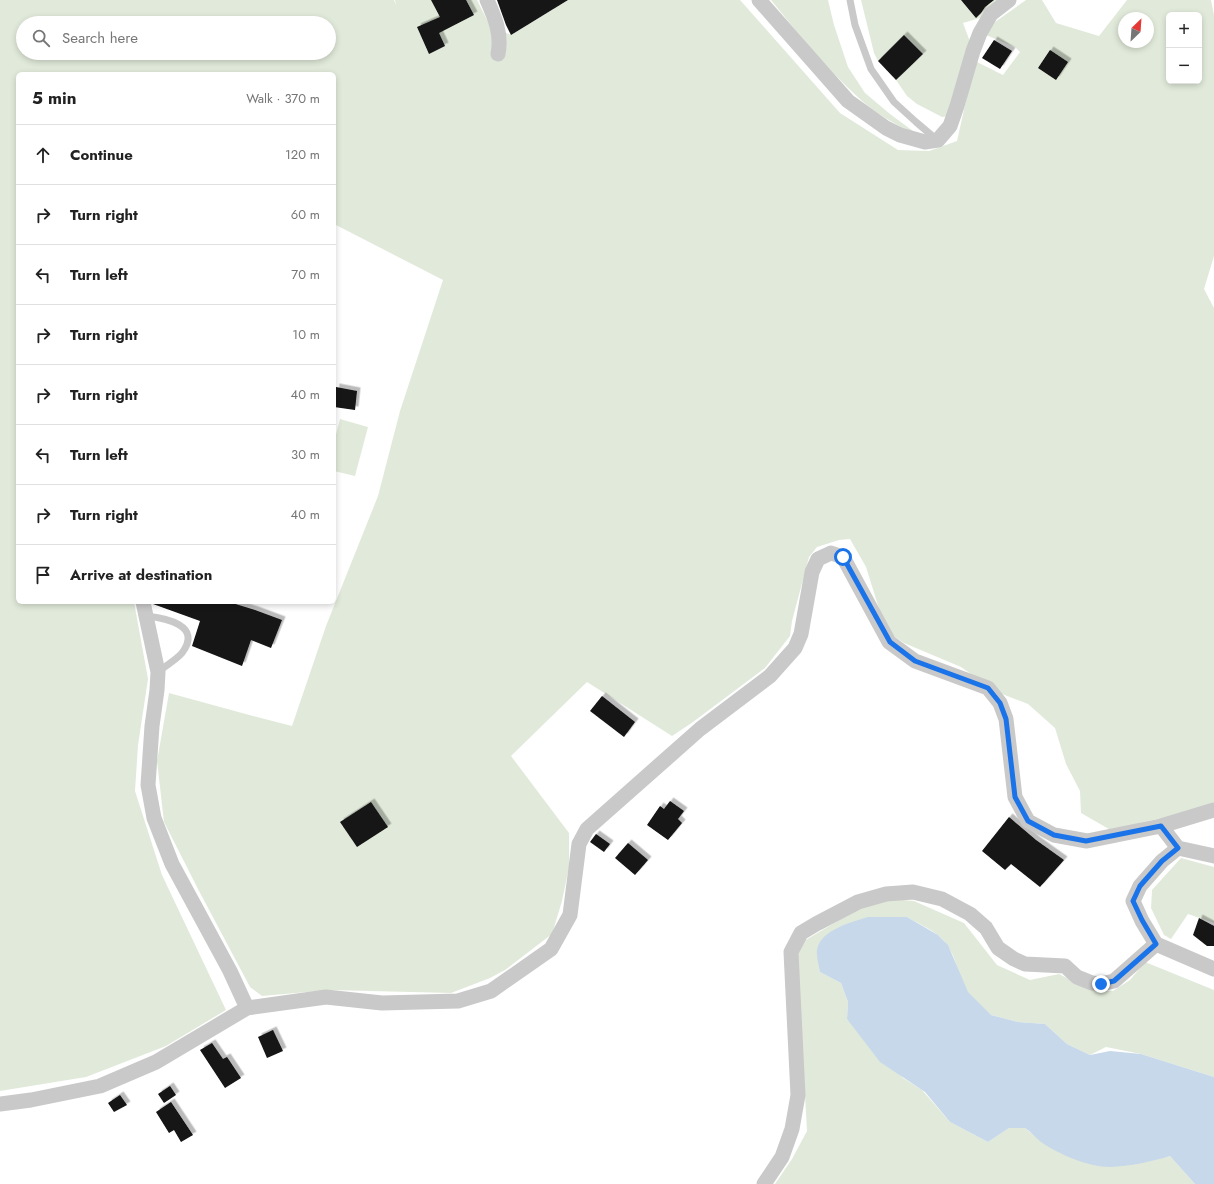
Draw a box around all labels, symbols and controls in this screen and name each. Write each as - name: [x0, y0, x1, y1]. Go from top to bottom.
- north arrow: [1118, 12, 1154, 48]
- map controls: [1166, 12, 1202, 84]
- button: +: [1166, 12, 1202, 48]
- search box: [16, 16, 336, 60]
- icon: search: [30, 27, 52, 49]
- text: Search here: [62, 27, 138, 49]
- button: −: [1166, 48, 1202, 84]
- text: 5 min: [32, 86, 76, 110]
- text: Walk · 370 m: [246, 89, 320, 108]
- icon: ahead: [32, 144, 54, 166]
- text: Continue: [70, 144, 133, 166]
- text: 120 m: [285, 145, 320, 164]
- icon: right: [32, 204, 54, 226]
- text: Turn right: [70, 204, 138, 226]
- text: 60 m: [291, 205, 320, 224]
- icon: left: [32, 264, 54, 286]
- text: Turn left: [70, 264, 128, 286]
- text: 70 m: [291, 265, 320, 284]
- icon: right: [32, 324, 54, 346]
- text: Turn right: [70, 324, 138, 346]
- text: 10 m: [292, 325, 320, 344]
- icon: right: [32, 384, 54, 406]
- text: Turn right: [70, 384, 138, 406]
- text: 40 m: [291, 385, 320, 404]
- icon: left: [32, 444, 54, 466]
- text: Turn left: [70, 444, 128, 466]
- text: 30 m: [291, 445, 320, 464]
- icon: right: [32, 504, 54, 526]
- text: Turn right: [70, 504, 138, 526]
- text: 40 m: [291, 505, 320, 524]
- route start: [834, 548, 852, 566]
- icon: arrive: [32, 564, 54, 586]
- text: Arrive at destination: [70, 564, 212, 586]
- route end: [1092, 975, 1110, 993]

